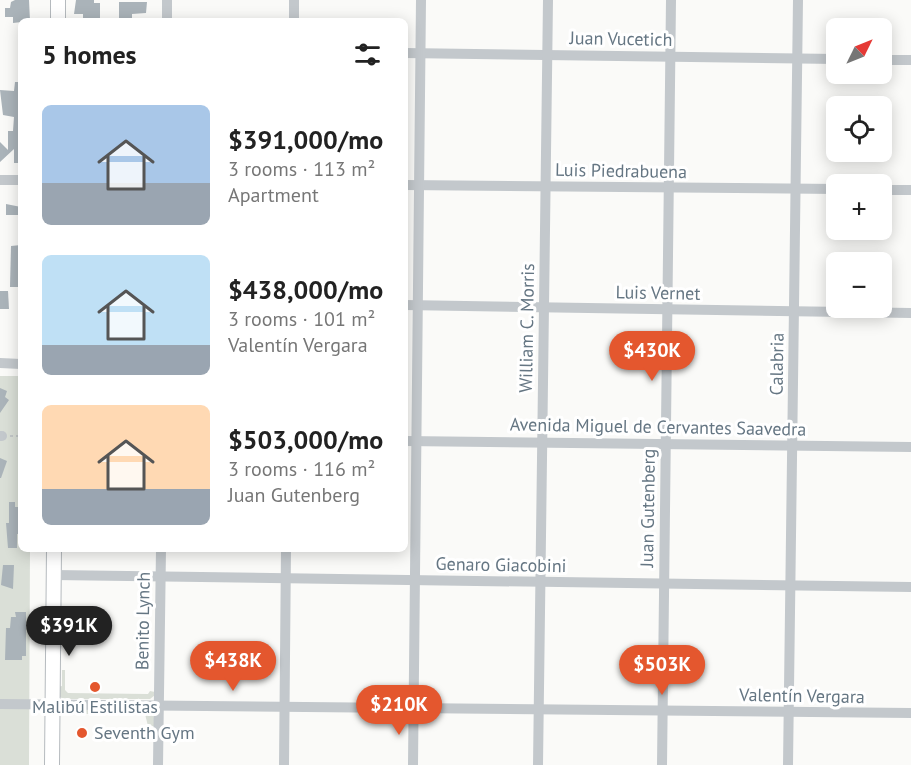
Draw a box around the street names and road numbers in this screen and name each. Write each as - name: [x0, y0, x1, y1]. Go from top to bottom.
- street label: Juan Vucetich: [568, 26, 673, 51]
- street label: Luis Piedrabuena: [555, 158, 687, 183]
- street label: William C. Morris: [514, 263, 539, 393]
- street label: Luis Vernet: [615, 280, 701, 305]
- street label: Calabria: [764, 332, 789, 396]
- street label: Avenida Miguel de Cervantes Saavedra: [510, 412, 806, 441]
- street label: Juan Gutenberg: [635, 448, 660, 569]
- street label: Genaro Giacobini: [435, 552, 567, 577]
- street label: Benito Lynch: [130, 572, 155, 670]
- street label: Valentín Vergara: [738, 683, 865, 708]

